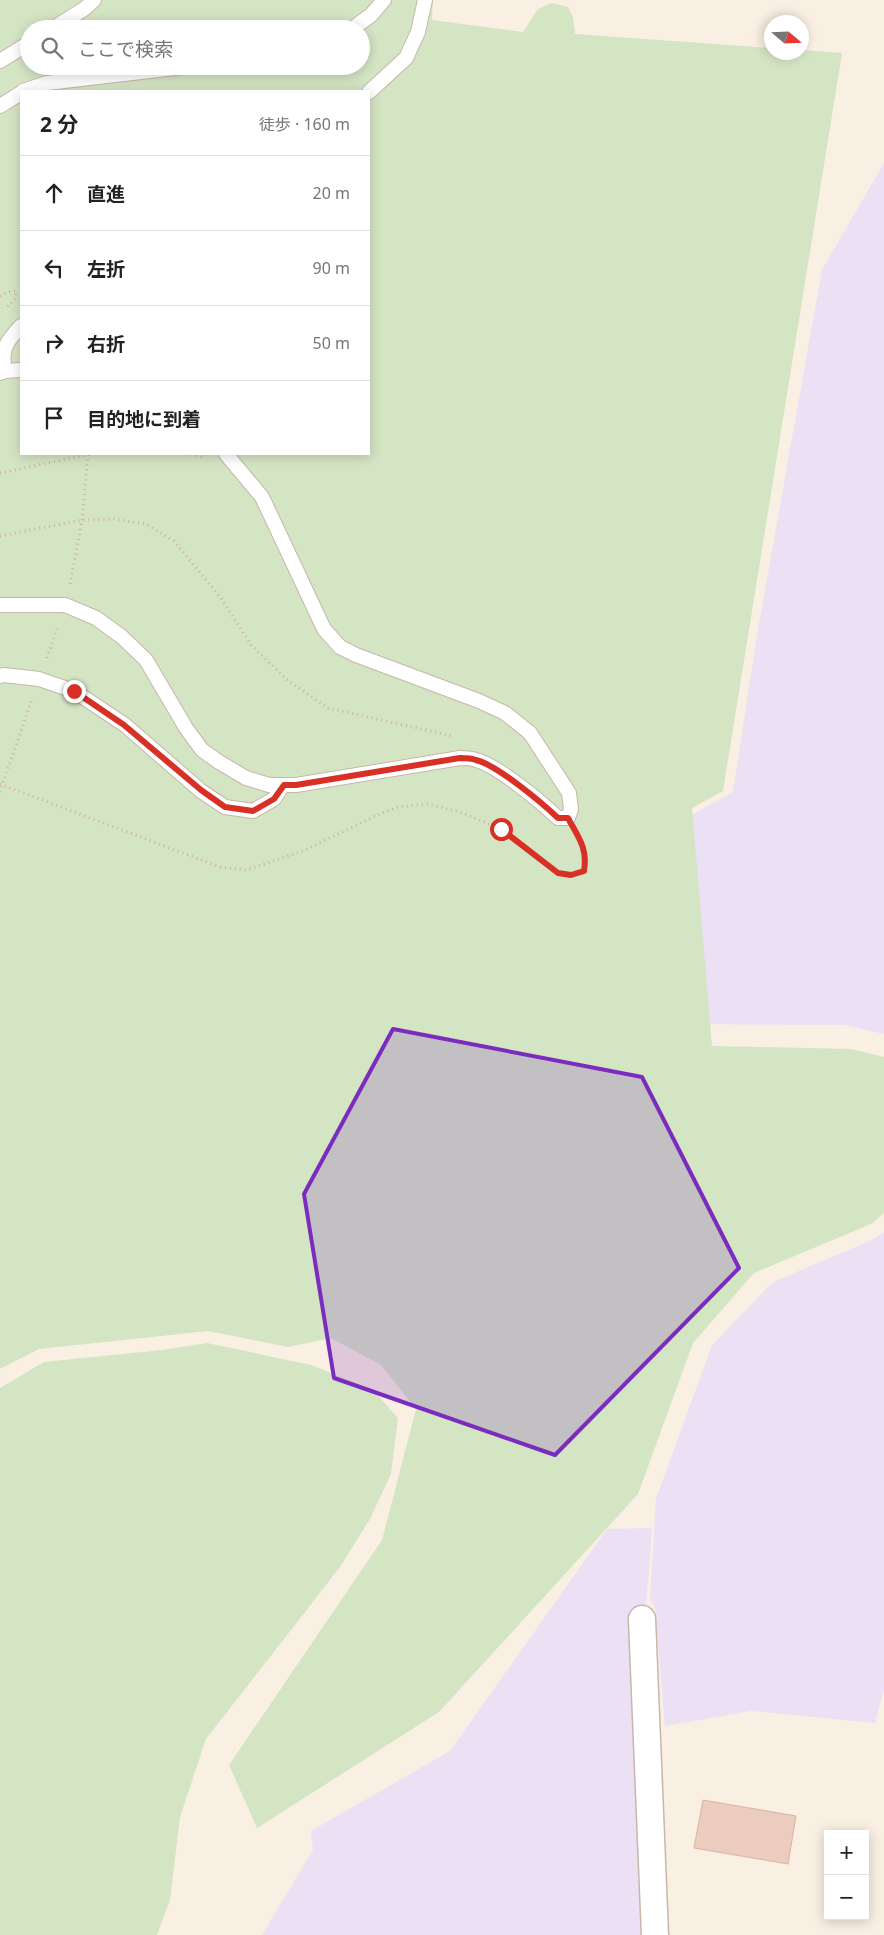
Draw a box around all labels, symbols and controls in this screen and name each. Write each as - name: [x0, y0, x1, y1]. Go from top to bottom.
- north arrow: [764, 15, 809, 60]
- search box: [20, 20, 370, 75]
- icon: search: [38, 34, 66, 62]
- text: ここで検索: [78, 36, 173, 62]
- text: 2 分: [40, 110, 78, 138]
- text: 徒歩 · 160 m: [259, 113, 350, 135]
- icon: ahead: [40, 179, 68, 207]
- text: 直進: [87, 181, 125, 207]
- text: 20 m: [313, 182, 350, 204]
- icon: left: [40, 254, 68, 282]
- text: 左折: [87, 256, 125, 282]
- text: 90 m: [313, 257, 350, 279]
- icon: right: [40, 329, 68, 357]
- text: 右折: [87, 331, 125, 357]
- text: 50 m: [313, 332, 350, 354]
- icon: arrive: [40, 404, 68, 432]
- text: 目的地に到着: [87, 406, 201, 432]
- route end: [63, 680, 86, 703]
- route start: [490, 818, 513, 841]
- map controls: [824, 1830, 869, 1920]
- button: +: [824, 1830, 869, 1875]
- button: −: [824, 1875, 869, 1920]

